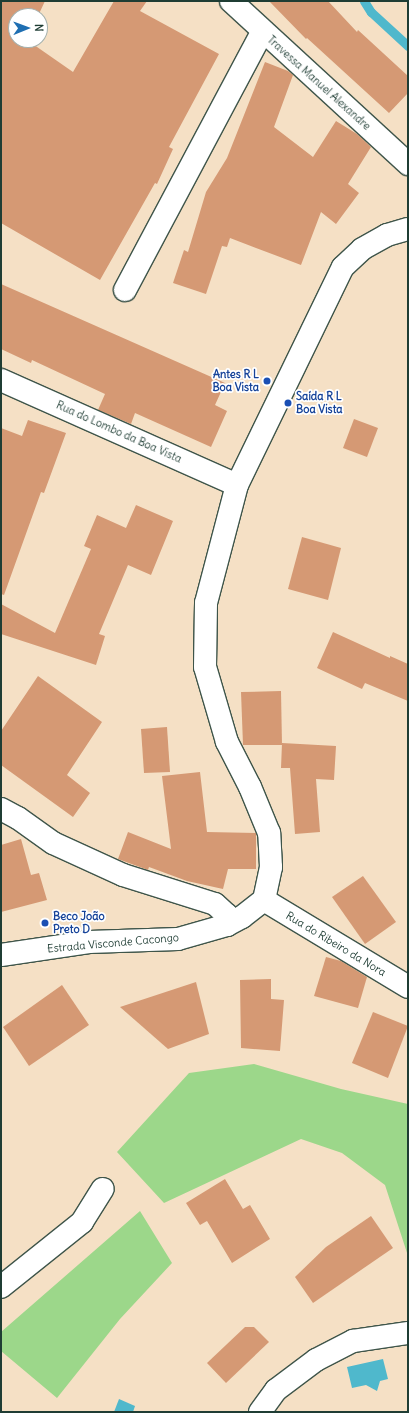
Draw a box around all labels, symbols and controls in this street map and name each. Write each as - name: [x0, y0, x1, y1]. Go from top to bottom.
- north arrow: [8, 8, 48, 48]
- text: N: [32, 24, 46, 32]
- street label: Travessa Manuel Alexandre: [265, 33, 373, 133]
- place label: Antes R L Boa Vista: [212, 368, 259, 394]
- marker: Antes R L Boa Vista: [262, 376, 272, 386]
- place label: Saída R L Boa Vista: [296, 390, 343, 416]
- street label: Rua do Lombo da Boa Vista: [54, 398, 184, 466]
- marker: Saída R L Boa Vista: [283, 398, 293, 408]
- street label: Rua do Ribeiro da Nora: [284, 909, 388, 979]
- place label: Beco João Preto D: [53, 910, 105, 936]
- marker: Beco João Preto D: [40, 918, 50, 928]
- street label: Estrada Visconde Cacongo: [47, 931, 179, 955]

